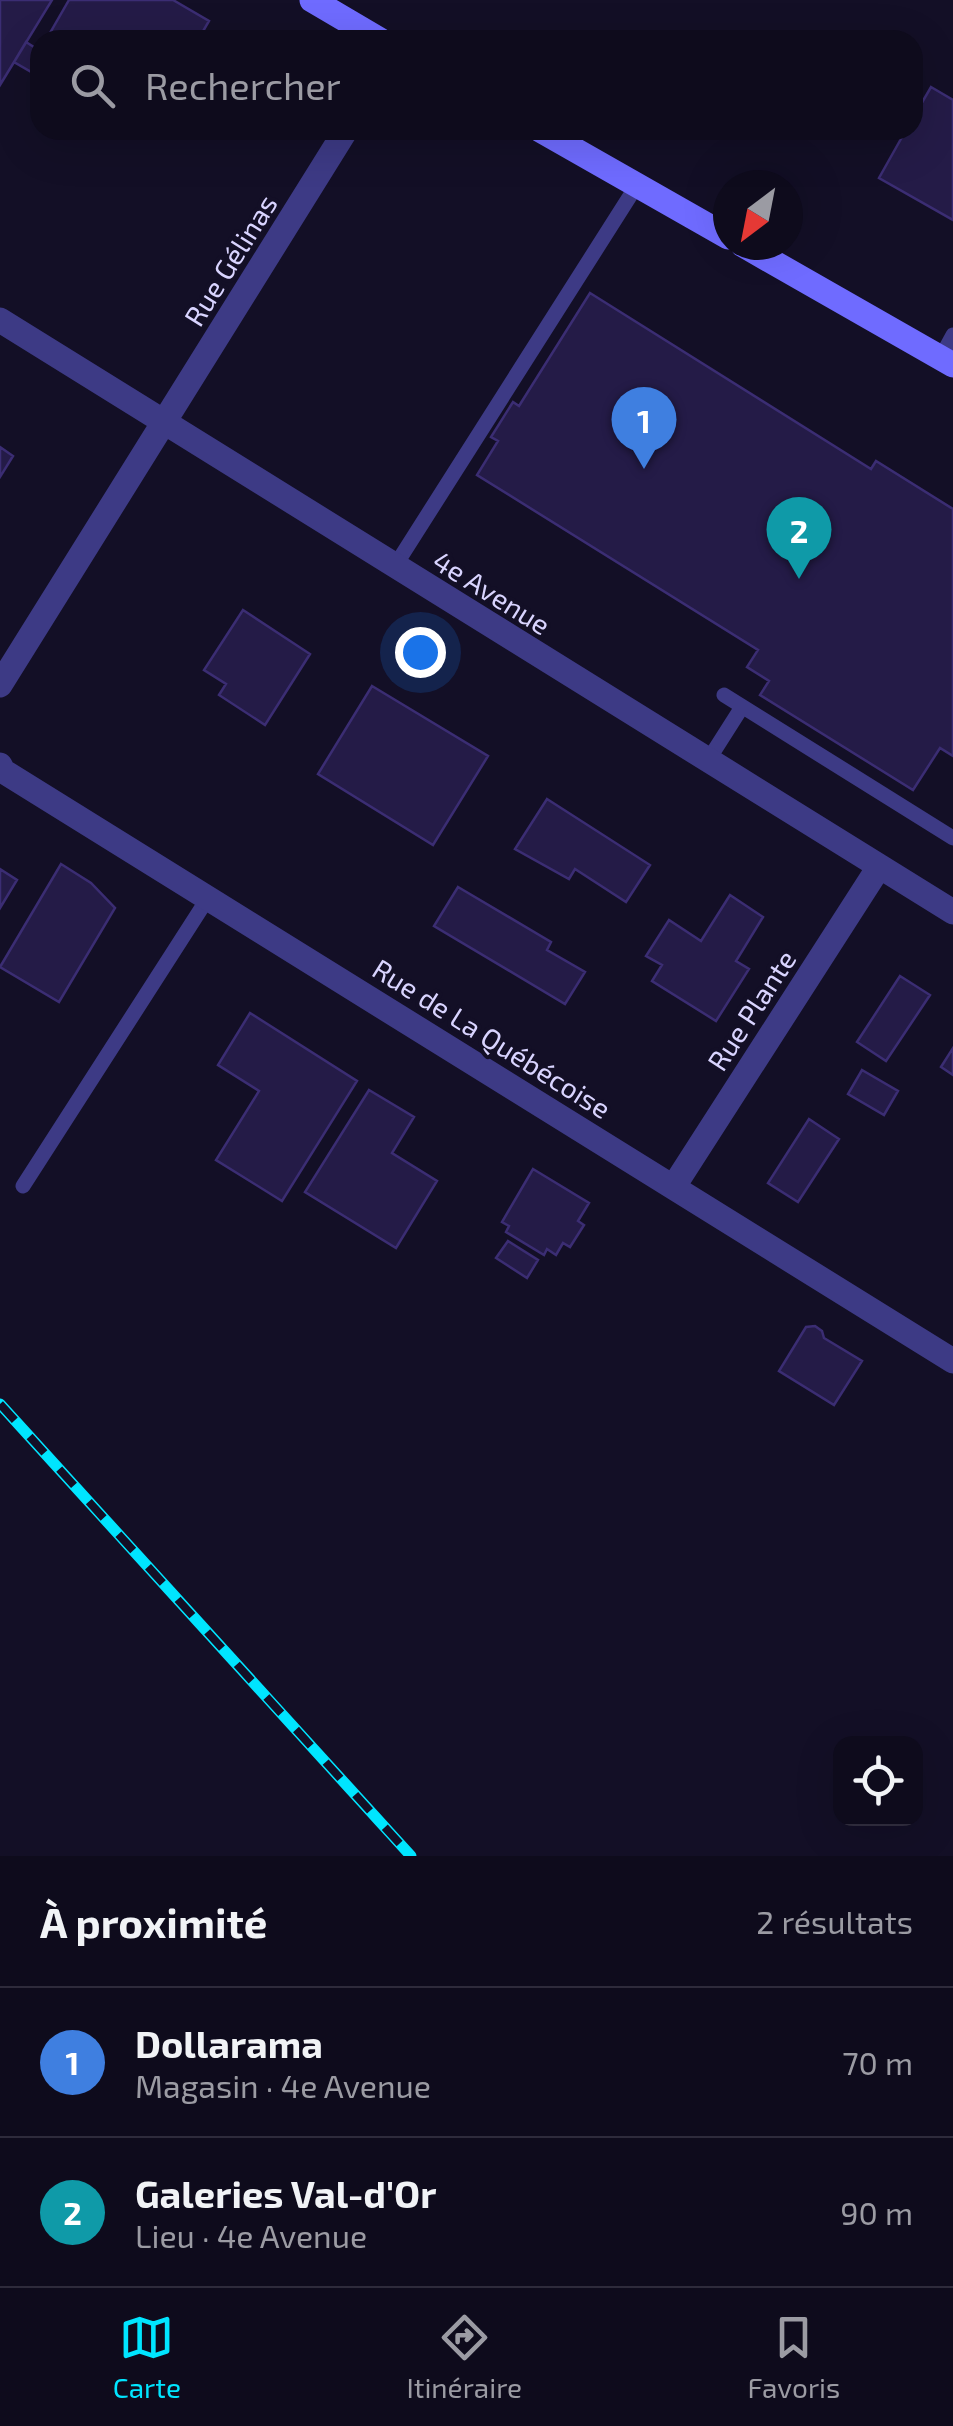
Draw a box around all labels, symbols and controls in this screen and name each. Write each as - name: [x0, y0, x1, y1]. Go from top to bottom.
- search box: [30, 30, 923, 140]
- icon: search: [65, 58, 120, 113]
- text: Rechercher: [145, 62, 341, 108]
- north arrow: [713, 170, 803, 260]
- street label: Rue Gélinas: [176, 188, 284, 332]
- pin: 1: [612, 386, 676, 469]
- pin: 2: [766, 496, 832, 579]
- street label: 4e Avenue: [427, 543, 557, 641]
- your location: [395, 627, 446, 678]
- street label: Rue Plante: [700, 943, 802, 1077]
- street label: Rue de La Québécoise: [367, 951, 617, 1125]
- map controls: [833, 1736, 923, 1826]
- button: locate: [833, 1736, 923, 1826]
- text: À proximité: [40, 1896, 267, 1946]
- text: 2 résultats: [756, 1902, 913, 1940]
- text: Dollarama: [135, 2020, 323, 2066]
- text: 1: [66, 2043, 79, 2081]
- text: 70 m: [842, 2043, 913, 2081]
- text: Magasin · 4e Avenue: [135, 2066, 431, 2104]
- text: Galeries Val-d'Or: [135, 2170, 436, 2216]
- text: 2: [63, 2193, 82, 2231]
- text: 90 m: [840, 2193, 913, 2231]
- text: Lieu · 4e Avenue: [135, 2216, 367, 2254]
- tab: Carte: [113, 2310, 181, 2404]
- tab: Itinéraire: [406, 2310, 522, 2404]
- tab: Favoris: [747, 2310, 840, 2404]

